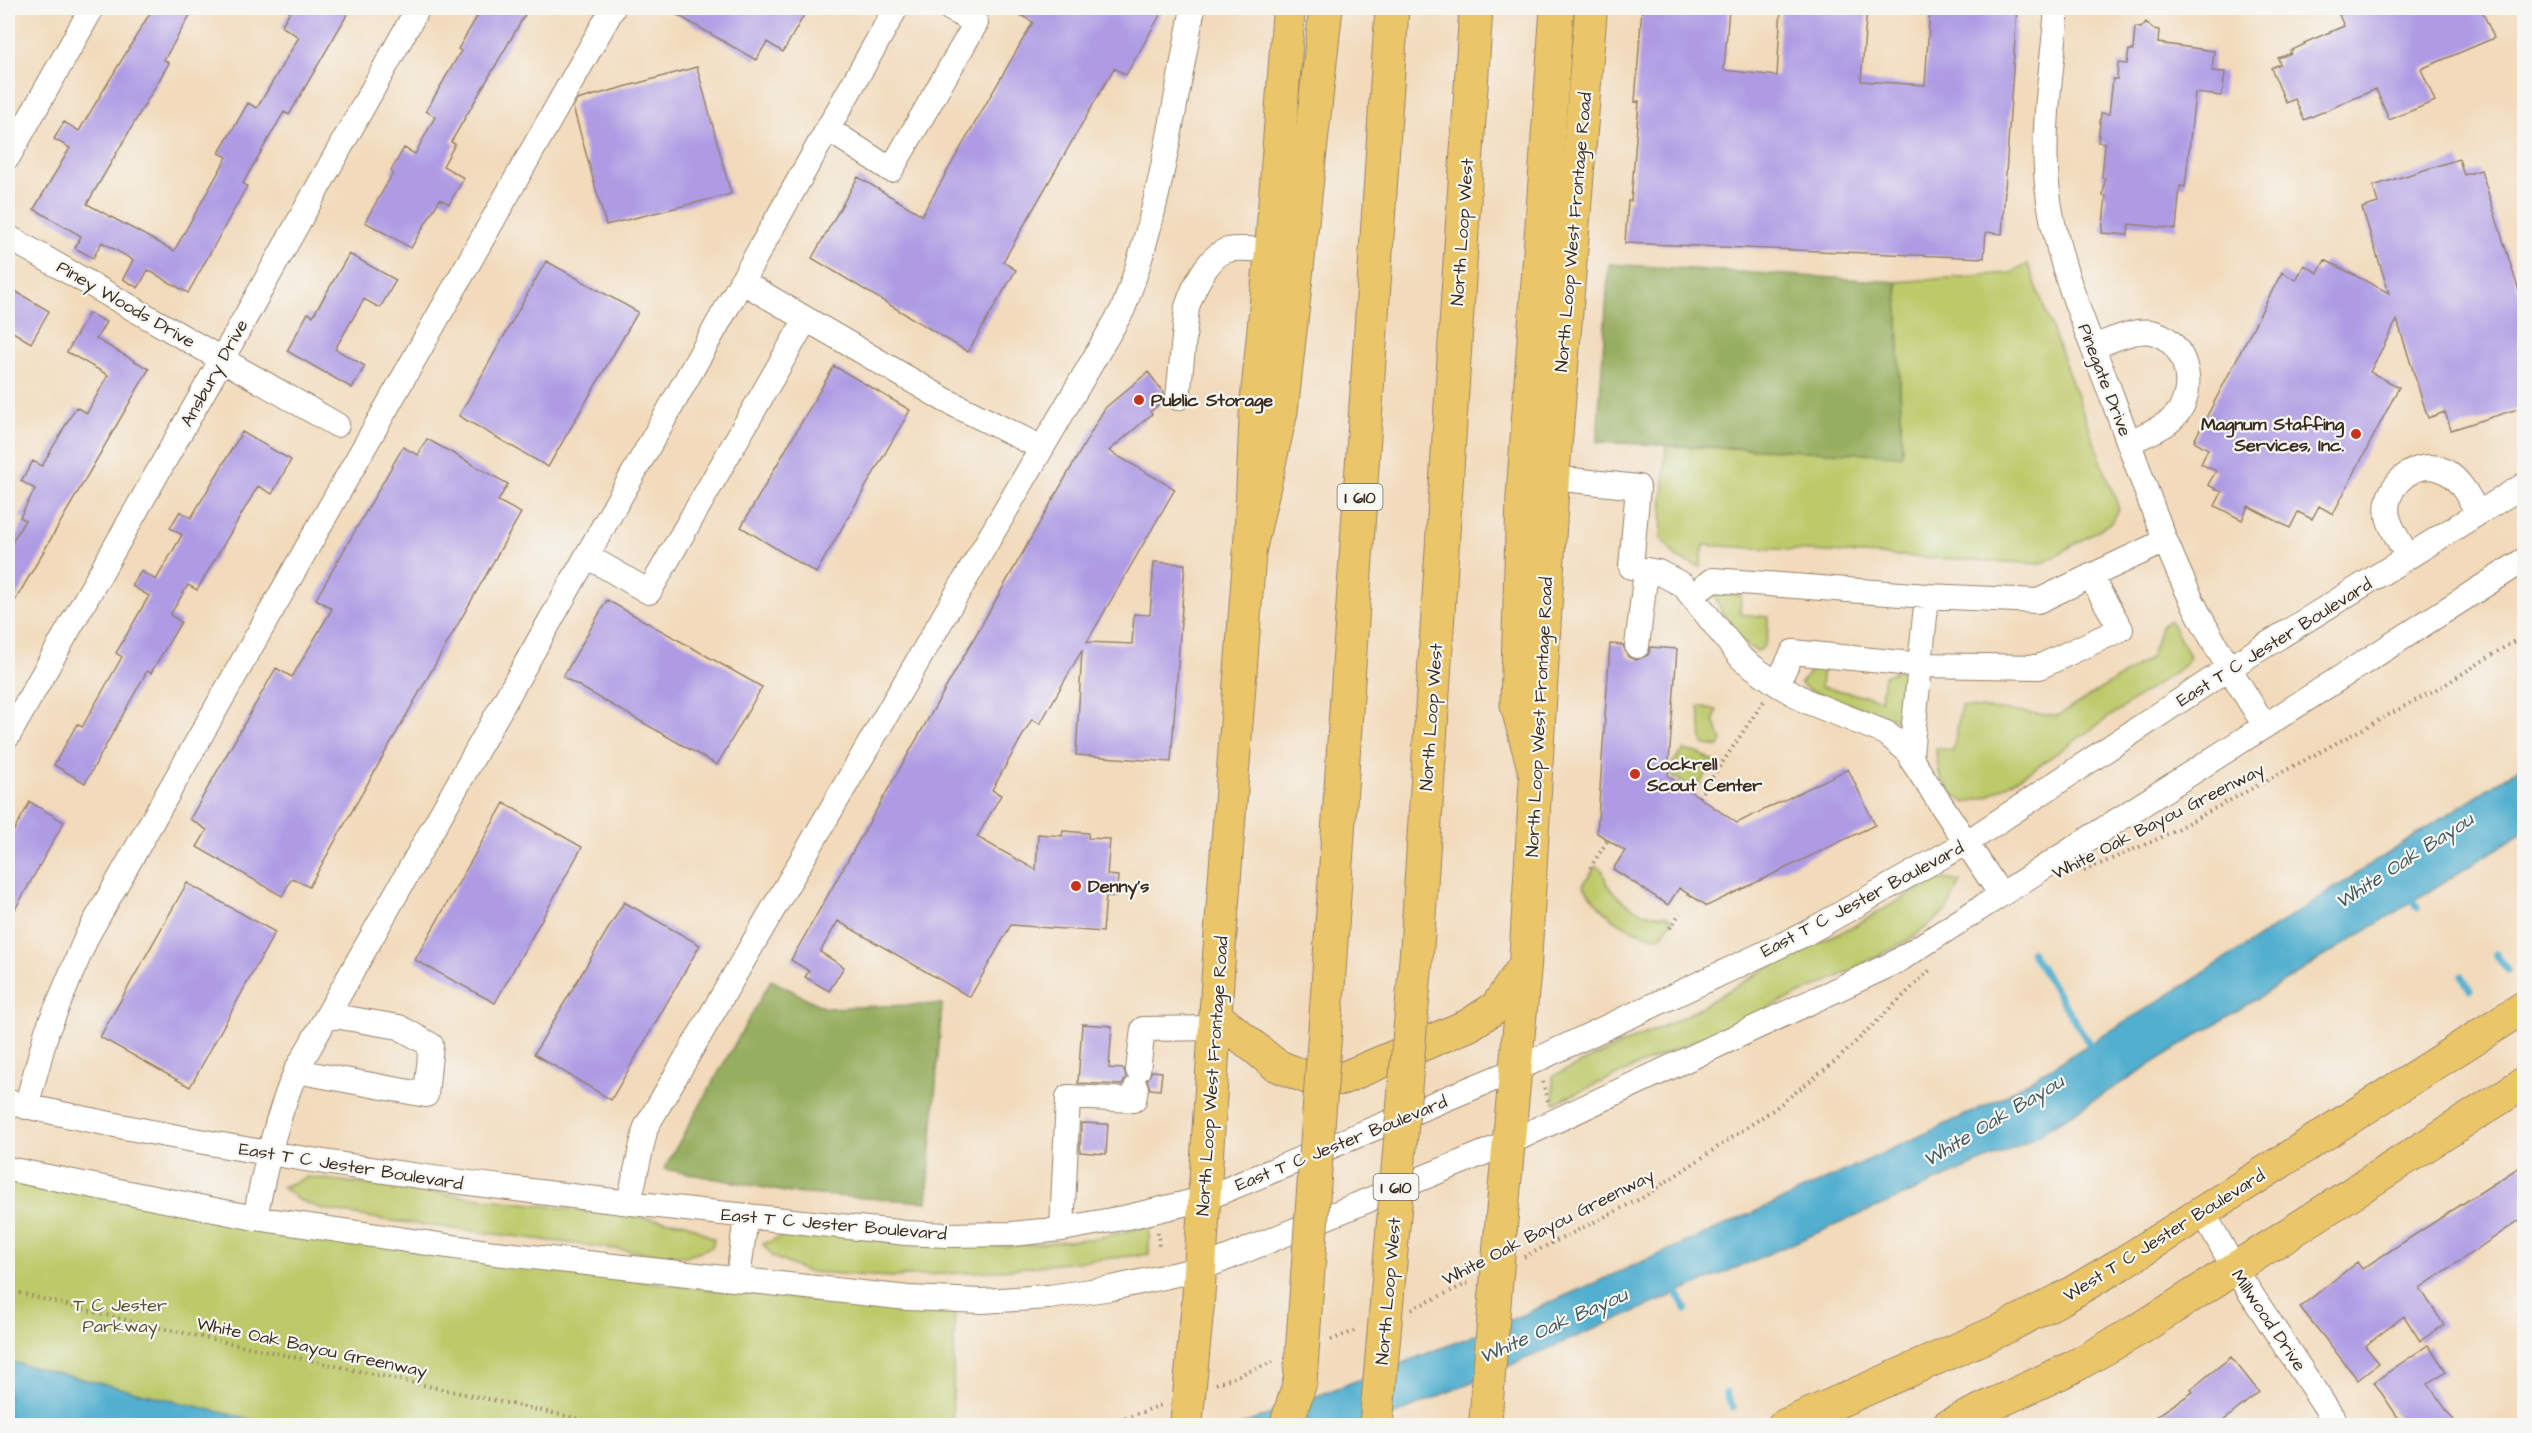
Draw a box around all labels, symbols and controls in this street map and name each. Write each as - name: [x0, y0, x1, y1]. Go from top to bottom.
- street label: North Loop West Frontage Road: [1549, 91, 1599, 373]
- street label: North Loop West: [1445, 157, 1480, 307]
- street label: Piney Woods Drive: [51, 255, 200, 355]
- street label: Ansbury Drive: [175, 315, 255, 432]
- street label: Pinegate Drive: [2071, 320, 2138, 441]
- place label: Public Storage: [1151, 388, 1273, 414]
- marker: Public Storage: [1132, 393, 1146, 407]
- place label: Magnum Staffing Services, Inc.: [2201, 412, 2345, 458]
- marker: Magnum Staffing Services, Inc.: [2349, 427, 2363, 441]
- road number: I 610: [1338, 484, 1382, 510]
- street label: East T C Jester Boulevard: [2172, 572, 2377, 713]
- street label: North Loop West Frontage Road: [1520, 576, 1560, 858]
- street label: North Loop West: [1414, 642, 1449, 792]
- place label: Cockrell Scout Center: [1646, 752, 1762, 798]
- street label: White Oak Bayou Greenway: [2048, 757, 2269, 887]
- marker: Cockrell Scout Center: [1628, 767, 1642, 781]
- water label: White Oak Bayou: [2330, 805, 2481, 917]
- street label: East T C Jester Boulevard: [1756, 835, 1968, 964]
- place label: Denny's: [1088, 874, 1149, 900]
- marker: Denny's: [1069, 879, 1083, 893]
- street label: North Loop West Frontage Road: [1190, 935, 1236, 1217]
- water label: White Oak Bayou: [1918, 1067, 2071, 1175]
- street label: East T C Jester Boulevard: [1232, 1089, 1451, 1197]
- street label: East T C Jester Boulevard: [237, 1136, 465, 1197]
- street label: White Oak Bayou Greenway: [1438, 1163, 1659, 1293]
- street label: West T C Jester Boulevard: [2059, 1163, 2270, 1308]
- road number: I 610: [1374, 1174, 1418, 1200]
- street label: East T C Jester Boulevard: [720, 1202, 948, 1247]
- street label: North Loop West: [1370, 1216, 1407, 1366]
- street label: Millwood Drive: [2225, 1264, 2312, 1376]
- water label: White Oak Bayou: [1475, 1280, 1634, 1372]
- park label: T C Jester Parkway: [73, 1293, 167, 1340]
- street label: White Oak Bayou Greenway: [194, 1311, 430, 1385]

